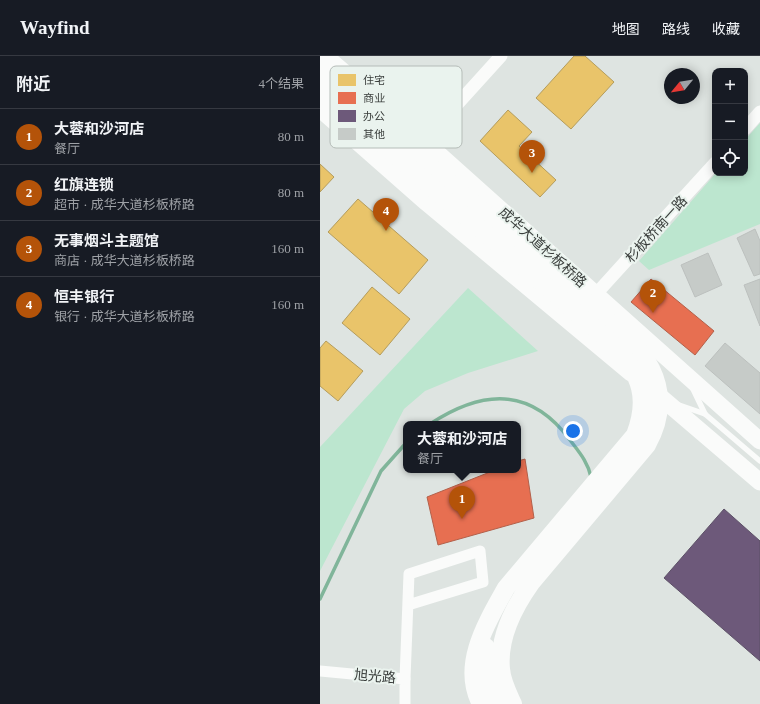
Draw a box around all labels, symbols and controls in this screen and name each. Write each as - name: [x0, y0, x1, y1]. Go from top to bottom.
- text: Wayfind: [20, 17, 90, 38]
- text: 地图: [612, 22, 640, 37]
- text: 路线: [662, 22, 690, 37]
- text: 收藏: [712, 22, 740, 37]
- legend: [330, 66, 462, 148]
- north arrow: [664, 68, 700, 104]
- map controls: [712, 68, 748, 176]
- button: +: [712, 68, 748, 104]
- text: 住宅: [363, 74, 385, 86]
- text: 附近: [16, 75, 50, 94]
- text: 4个结果: [258, 76, 304, 91]
- text: 商业: [363, 92, 385, 104]
- button: −: [712, 104, 748, 140]
- text: 办公: [363, 110, 385, 122]
- text: 大蓉和沙河店: [54, 121, 144, 137]
- text: 其他: [363, 128, 385, 140]
- text: 1: [26, 129, 32, 144]
- text: 80 m: [278, 129, 304, 144]
- pin: 3: [519, 140, 545, 173]
- button: locate: [712, 140, 748, 176]
- text: 餐厅: [54, 141, 80, 156]
- text: 红旗连锁: [54, 177, 114, 193]
- text: 2: [26, 185, 32, 200]
- text: 80 m: [278, 185, 304, 200]
- street label: 杉板桥南一路: [623, 193, 690, 266]
- text: 超市 · 成华大道杉板桥路: [54, 197, 195, 212]
- pin: 4: [373, 198, 399, 231]
- street label: 成华大道杉板桥路: [496, 204, 590, 290]
- text: 无事烟斗主题馆: [54, 233, 159, 249]
- text: 3: [26, 241, 32, 256]
- text: 160 m: [271, 241, 304, 256]
- text: 商店 · 成华大道杉板桥路: [54, 253, 195, 268]
- pin: 2: [640, 280, 666, 313]
- text: 恒丰银行: [54, 289, 114, 305]
- text: 4: [26, 297, 32, 312]
- text: 160 m: [271, 297, 304, 312]
- text: 银行 · 成华大道杉板桥路: [54, 309, 195, 324]
- popup: [403, 421, 521, 473]
- your location: [563, 421, 583, 441]
- text: 大蓉和沙河店: [417, 431, 507, 447]
- text: 餐厅: [417, 451, 443, 466]
- pin: 1: [449, 486, 475, 519]
- street label: 旭光路: [353, 667, 397, 686]

